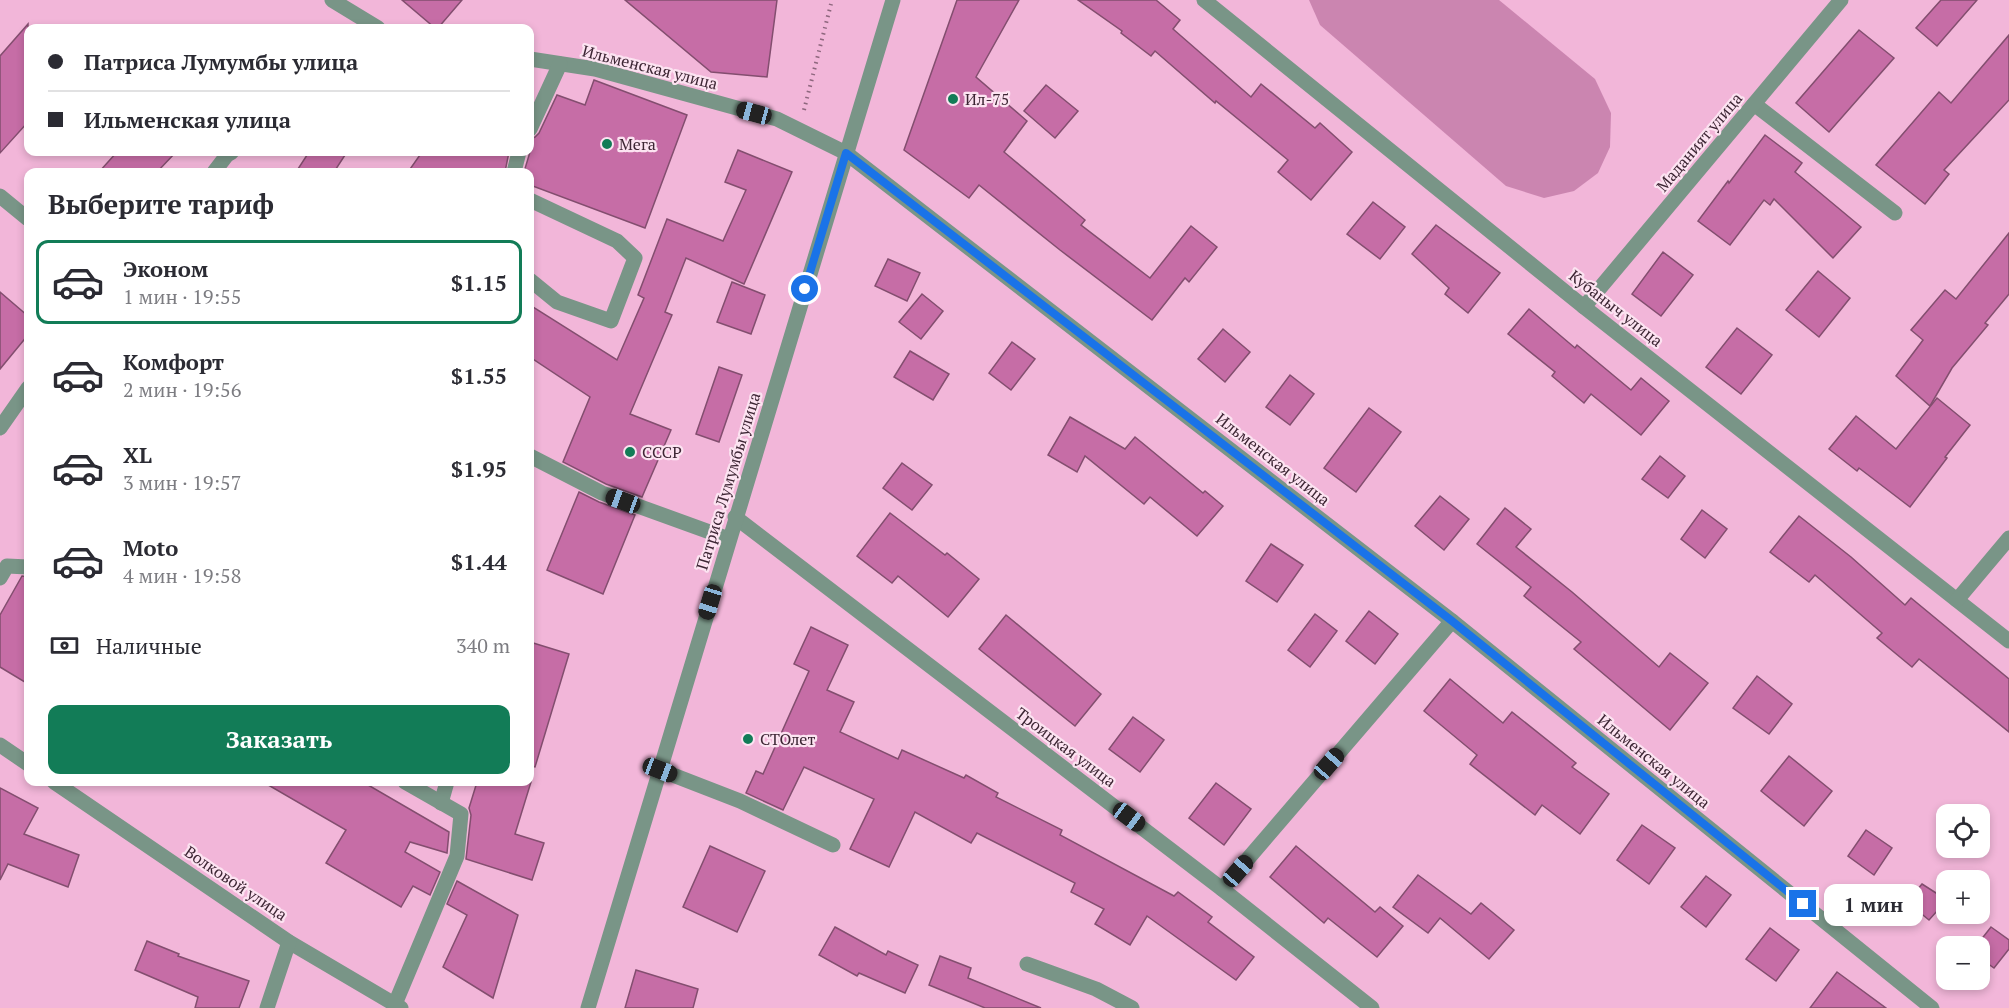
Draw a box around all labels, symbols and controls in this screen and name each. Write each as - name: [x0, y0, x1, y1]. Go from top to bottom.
- street label: Ильменская улица: [580, 40, 720, 94]
- text: Патриса Лумумбы улица: [84, 47, 358, 76]
- place label: Ил-75: [965, 88, 1009, 110]
- street label: Маданият улица: [1651, 88, 1747, 196]
- marker: Ил-75: [946, 92, 960, 106]
- car: [734, 100, 774, 126]
- text: Ильменская улица: [84, 105, 291, 134]
- place label: Мега: [619, 133, 656, 155]
- marker: Мега: [600, 137, 614, 151]
- text: Выберите тариф: [48, 186, 274, 222]
- text: Эконом: [123, 254, 208, 283]
- icon: car: [51, 255, 105, 309]
- street label: Кубаныч улица: [1565, 265, 1667, 351]
- text: $1.15: [451, 268, 507, 297]
- route start: [791, 275, 818, 302]
- text: 1 мин · 19:55: [123, 283, 241, 310]
- text: Комфорт: [123, 347, 224, 376]
- icon: car: [51, 348, 105, 402]
- text: $1.55: [451, 361, 507, 390]
- text: 2 мин · 19:56: [123, 376, 241, 403]
- street label: Патриса Лумумбы улица: [691, 390, 765, 572]
- street label: Ильменская улица: [1212, 408, 1334, 510]
- text: XL: [123, 440, 152, 469]
- icon: car: [51, 441, 105, 495]
- place label: СССР: [642, 441, 682, 463]
- marker: СССР: [623, 445, 637, 459]
- text: $1.95: [451, 454, 507, 483]
- text: 3 мин · 19:57: [123, 469, 241, 496]
- car: [603, 486, 643, 516]
- text: Moto: [123, 533, 178, 562]
- icon: car: [51, 534, 105, 588]
- text: $1.44: [451, 547, 507, 576]
- text: 4 мин · 19:58: [123, 562, 241, 589]
- car: [696, 582, 724, 622]
- icon: cash: [48, 629, 81, 662]
- text: Наличные: [96, 631, 202, 660]
- text: 340 m: [456, 632, 510, 659]
- street label: Троицкая улица: [1011, 702, 1121, 792]
- button: Заказать: [48, 705, 510, 774]
- street label: Ильменская улица: [1593, 709, 1715, 813]
- place label: СТОлет: [760, 728, 815, 750]
- marker: СТОлет: [741, 732, 755, 746]
- car: [1310, 745, 1348, 783]
- car: [640, 755, 680, 785]
- car: [1109, 799, 1149, 835]
- map controls: [1936, 804, 1990, 990]
- button: locate: [1936, 804, 1990, 858]
- street label: Волковой улица: [180, 840, 292, 926]
- car: [1219, 852, 1257, 890]
- button: +: [1936, 870, 1990, 924]
- callout: 1 мин: [1824, 883, 1923, 925]
- route end: [1789, 890, 1816, 917]
- text: 1 мин: [1844, 891, 1903, 918]
- button: −: [1936, 936, 1990, 990]

